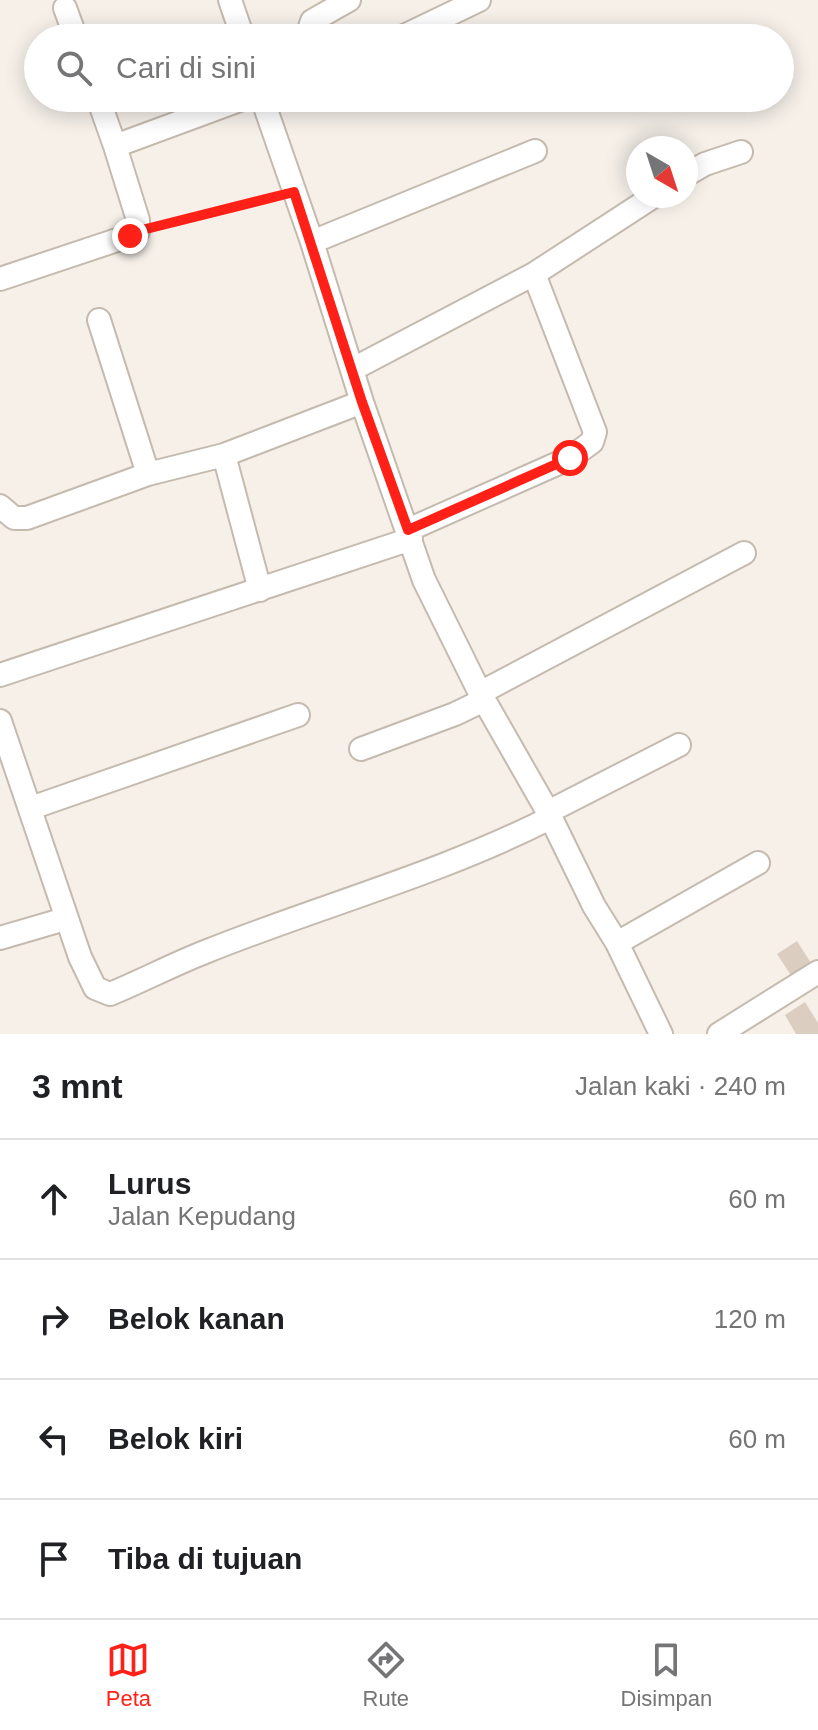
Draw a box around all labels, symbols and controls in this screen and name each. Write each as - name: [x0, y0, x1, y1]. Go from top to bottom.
- search box: [24, 24, 794, 112]
- icon: search: [52, 46, 96, 90]
- text: Cari di sini: [116, 51, 256, 84]
- north arrow: [626, 136, 698, 208]
- route end: [112, 218, 148, 254]
- route start: [552, 440, 588, 476]
- text: 3 mnt: [32, 1067, 123, 1105]
- text: Jalan kaki · 240 m: [575, 1071, 786, 1101]
- text: Lurus: [108, 1167, 191, 1200]
- icon: ahead: [32, 1177, 76, 1221]
- text: 60 m: [728, 1184, 786, 1214]
- text: Jalan Kepudang: [108, 1201, 296, 1231]
- icon: right: [32, 1297, 76, 1341]
- text: Belok kanan: [108, 1302, 285, 1335]
- text: 120 m: [714, 1304, 786, 1334]
- icon: left: [32, 1417, 76, 1461]
- text: Belok kiri: [108, 1422, 243, 1455]
- text: 60 m: [728, 1424, 786, 1454]
- icon: arrive: [32, 1537, 76, 1581]
- text: Tiba di tujuan: [108, 1542, 302, 1575]
- tab: Peta: [106, 1638, 151, 1712]
- tab: Rute: [363, 1638, 409, 1712]
- tab: Disimpan: [621, 1638, 712, 1712]

